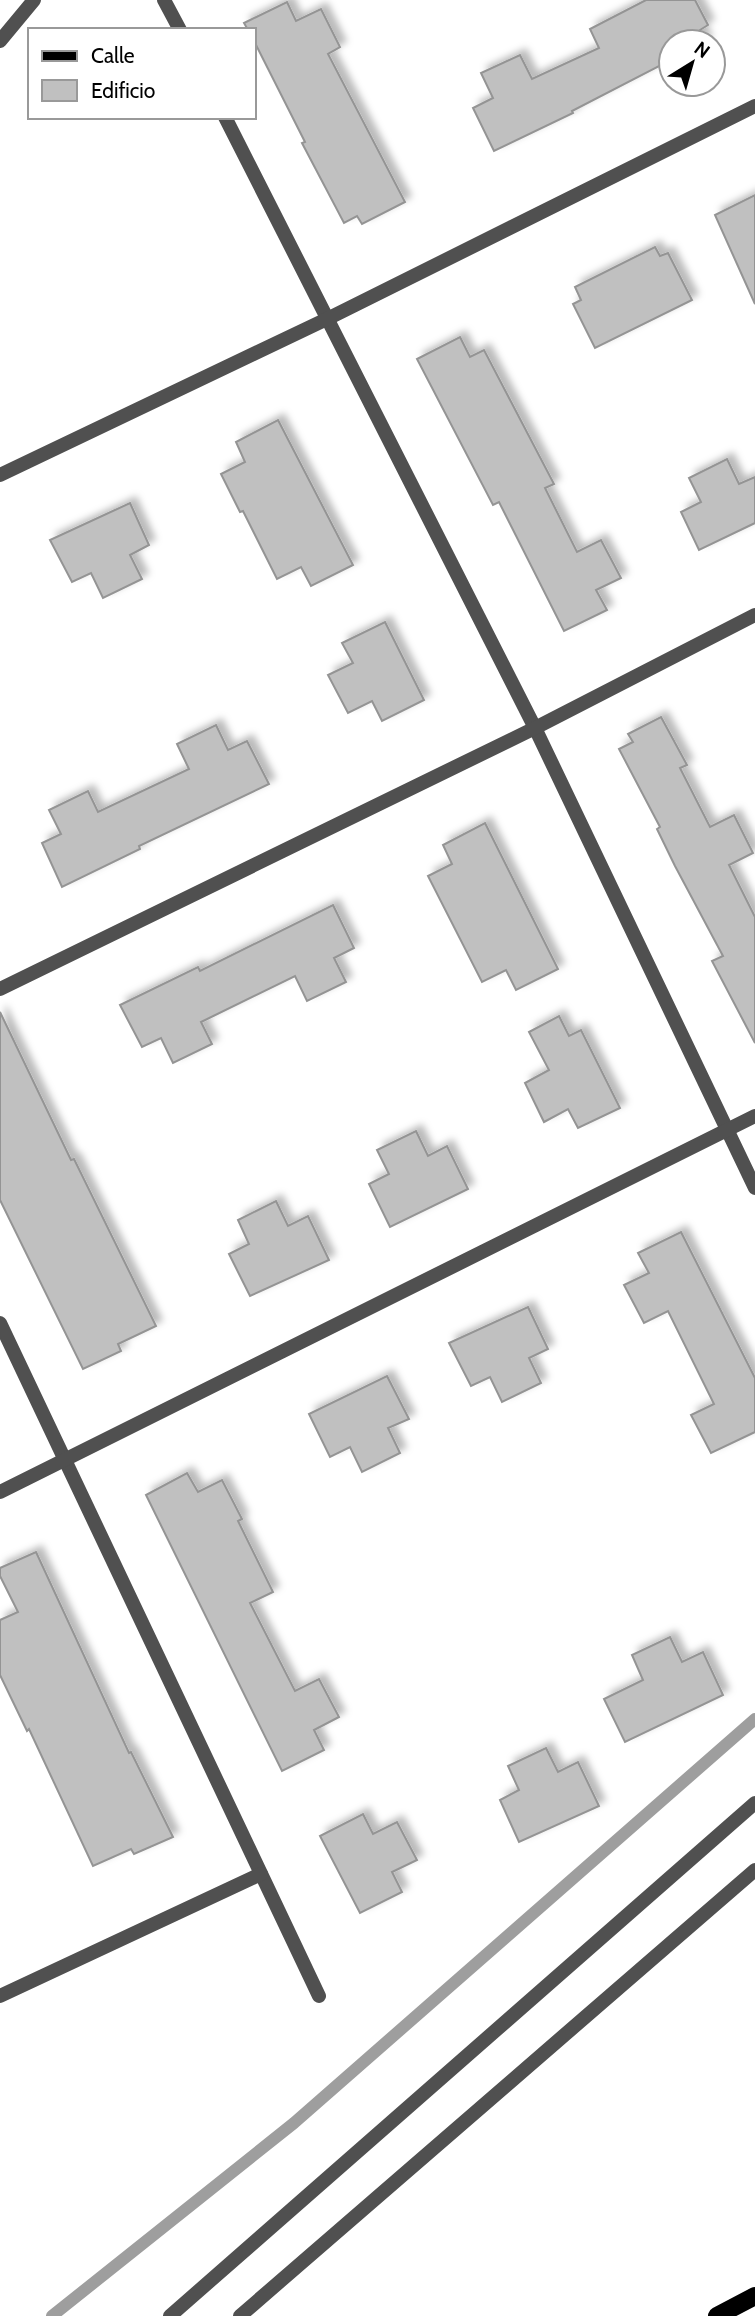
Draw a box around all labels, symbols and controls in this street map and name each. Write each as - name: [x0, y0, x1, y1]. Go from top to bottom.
- legend: [28, 28, 256, 119]
- north arrow: [657, 28, 727, 98]
- text: N: [690, 37, 714, 63]
- text: Calle: [91, 43, 135, 68]
- text: Edificio: [91, 78, 155, 103]

